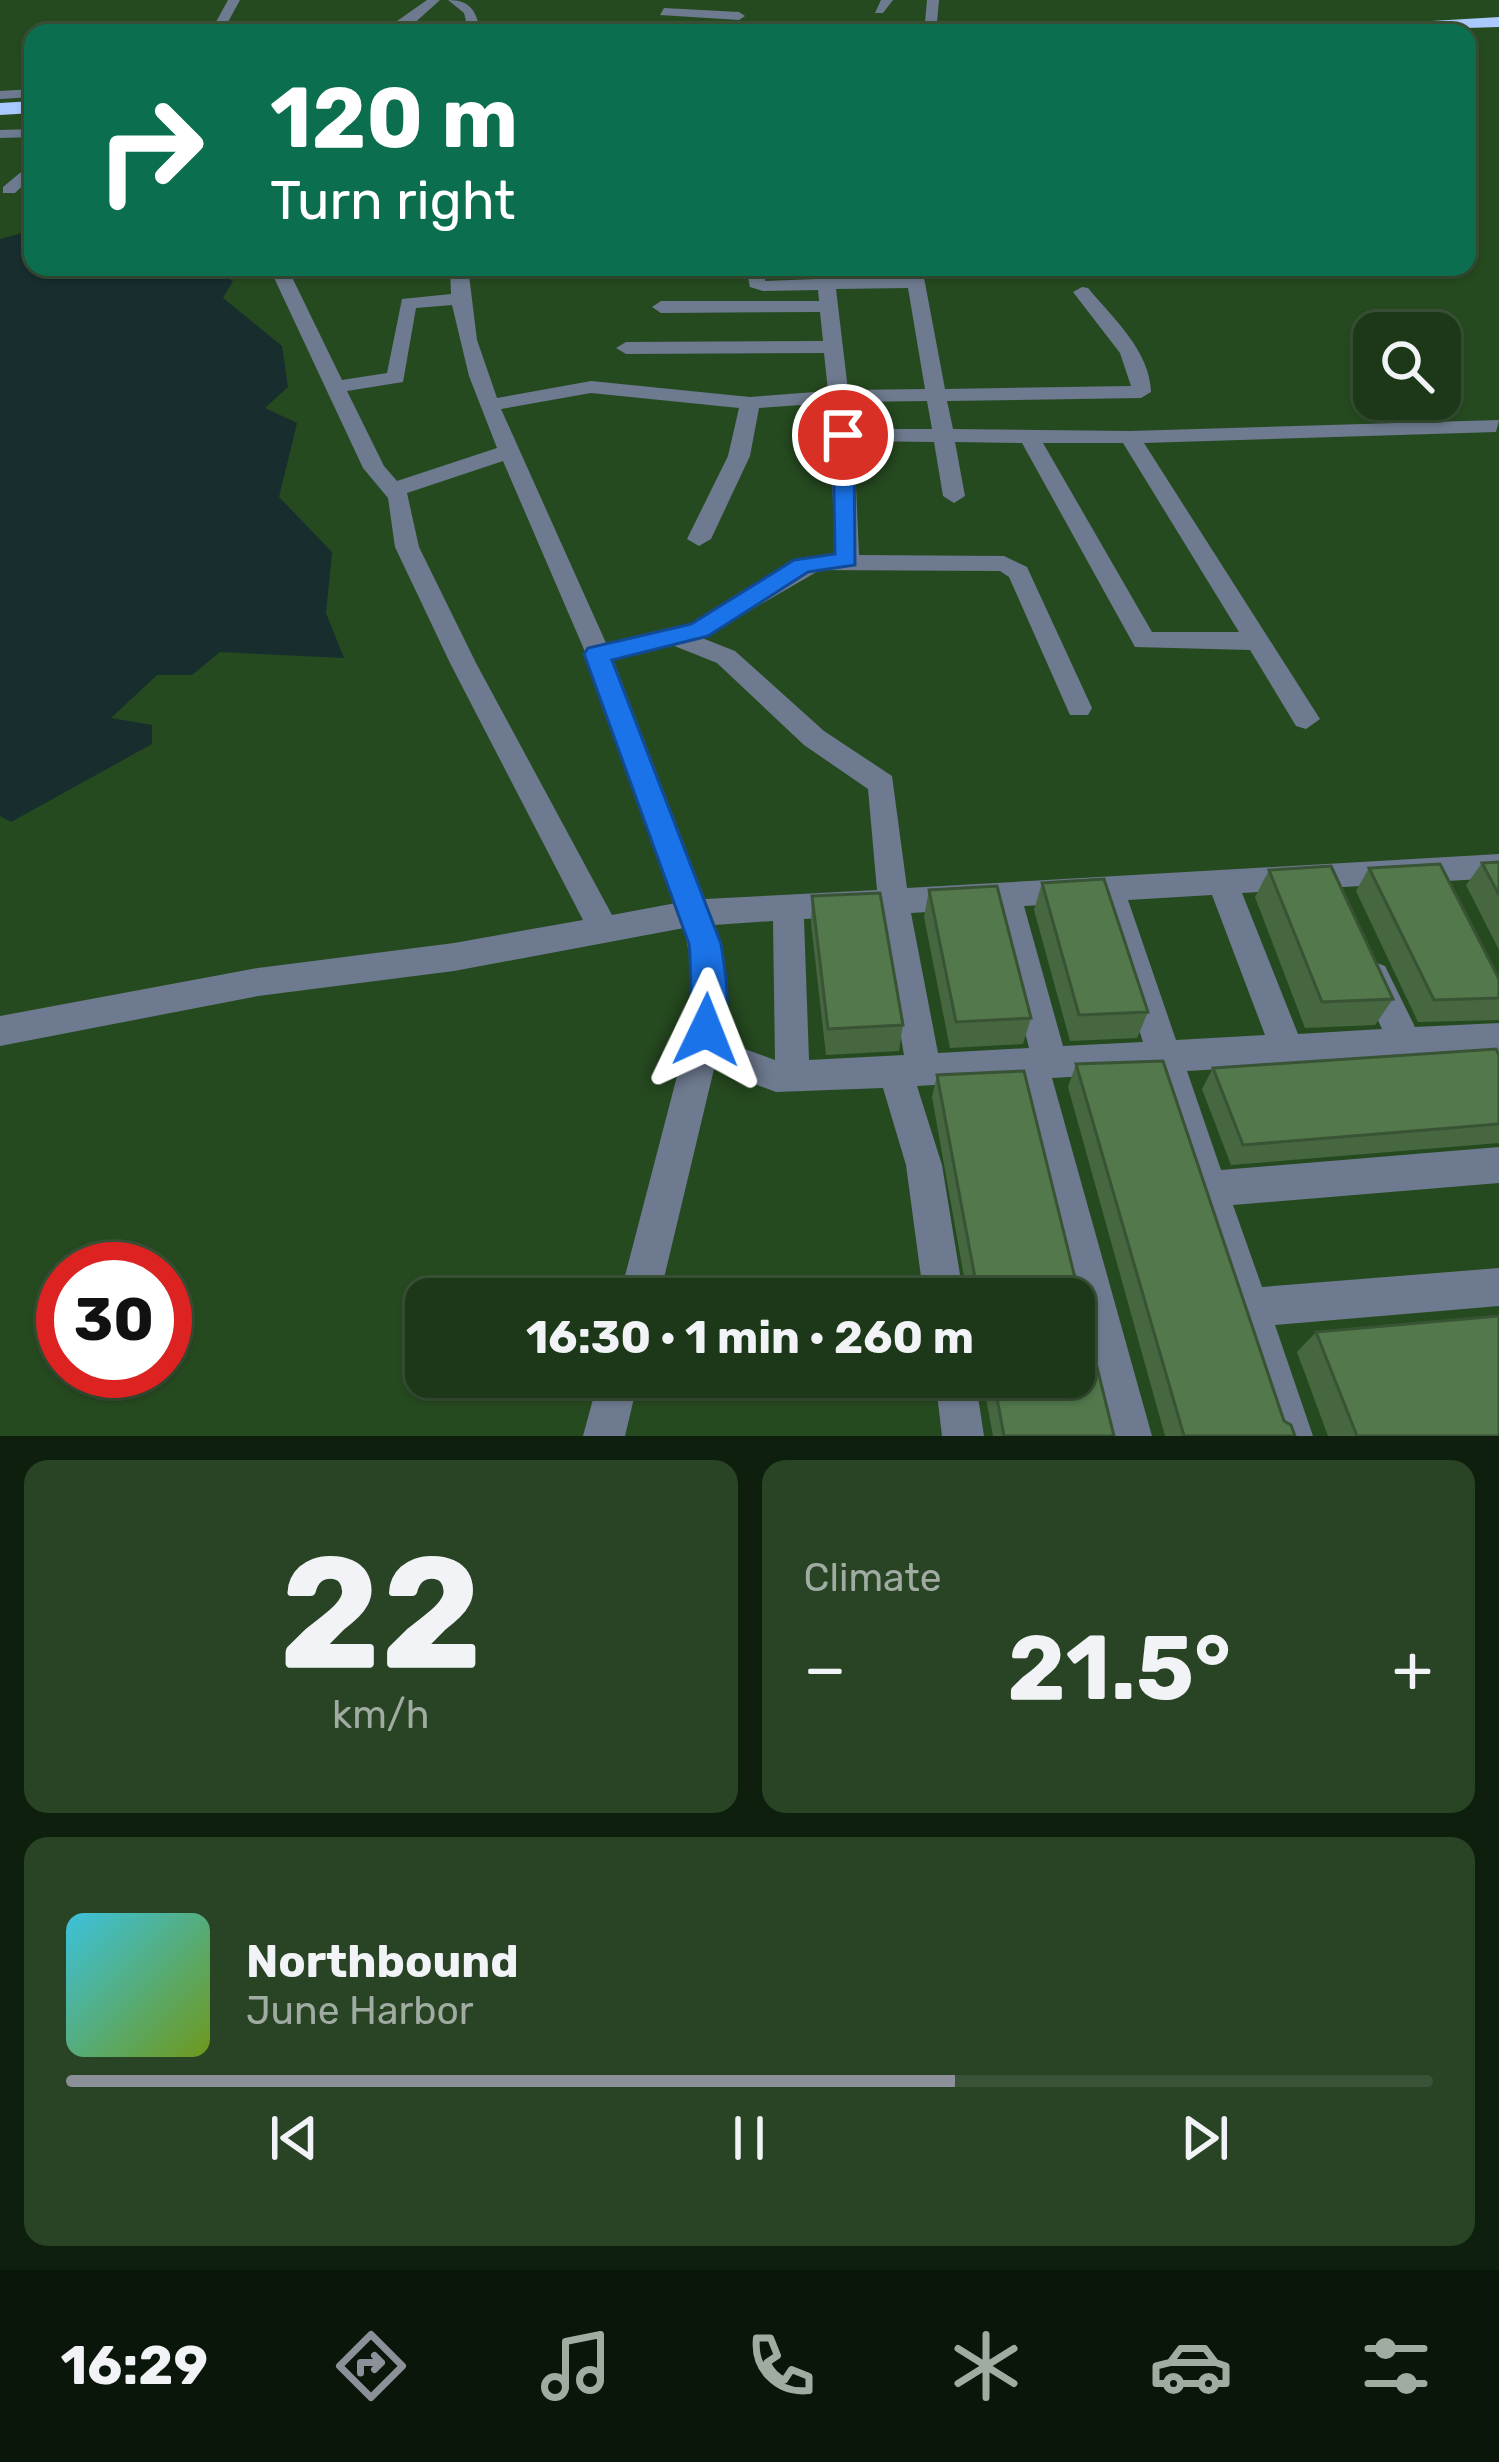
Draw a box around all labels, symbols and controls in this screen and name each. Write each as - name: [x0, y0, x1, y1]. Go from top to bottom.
- text: 120 m: [270, 68, 518, 168]
- icon: right: [72, 72, 228, 228]
- text: Turn right: [270, 169, 515, 233]
- map controls: [1353, 312, 1461, 420]
- button: search: [1353, 312, 1461, 420]
- pin: [792, 384, 894, 486]
- icon: arrive: [810, 402, 876, 468]
- position arrow: [643, 967, 769, 1093]
- speed limit sign: 30: [36, 1242, 192, 1398]
- text: 16:30 · 1 min · 260 m: [526, 1311, 974, 1364]
- text: 22: [279, 1521, 482, 1706]
- text: Climate: [804, 1555, 942, 1601]
- text: 21.5°: [1007, 1615, 1231, 1722]
- text: −: [804, 1629, 846, 1708]
- text: +: [1392, 1629, 1433, 1708]
- text: km/h: [332, 1692, 429, 1738]
- text: Northbound: [246, 1935, 519, 1988]
- text: June Harbor: [246, 1988, 474, 2034]
- icon: previous: [261, 2105, 327, 2171]
- icon: pause: [716, 2105, 782, 2171]
- icon: next: [1172, 2105, 1238, 2171]
- icon: directions: [329, 2324, 413, 2408]
- icon: music: [534, 2324, 618, 2408]
- icon: phone: [739, 2324, 823, 2408]
- icon: climate: [944, 2324, 1028, 2408]
- icon: car: [1149, 2324, 1233, 2408]
- icon: filters: [1354, 2324, 1438, 2408]
- text: 16:29: [61, 2334, 208, 2398]

